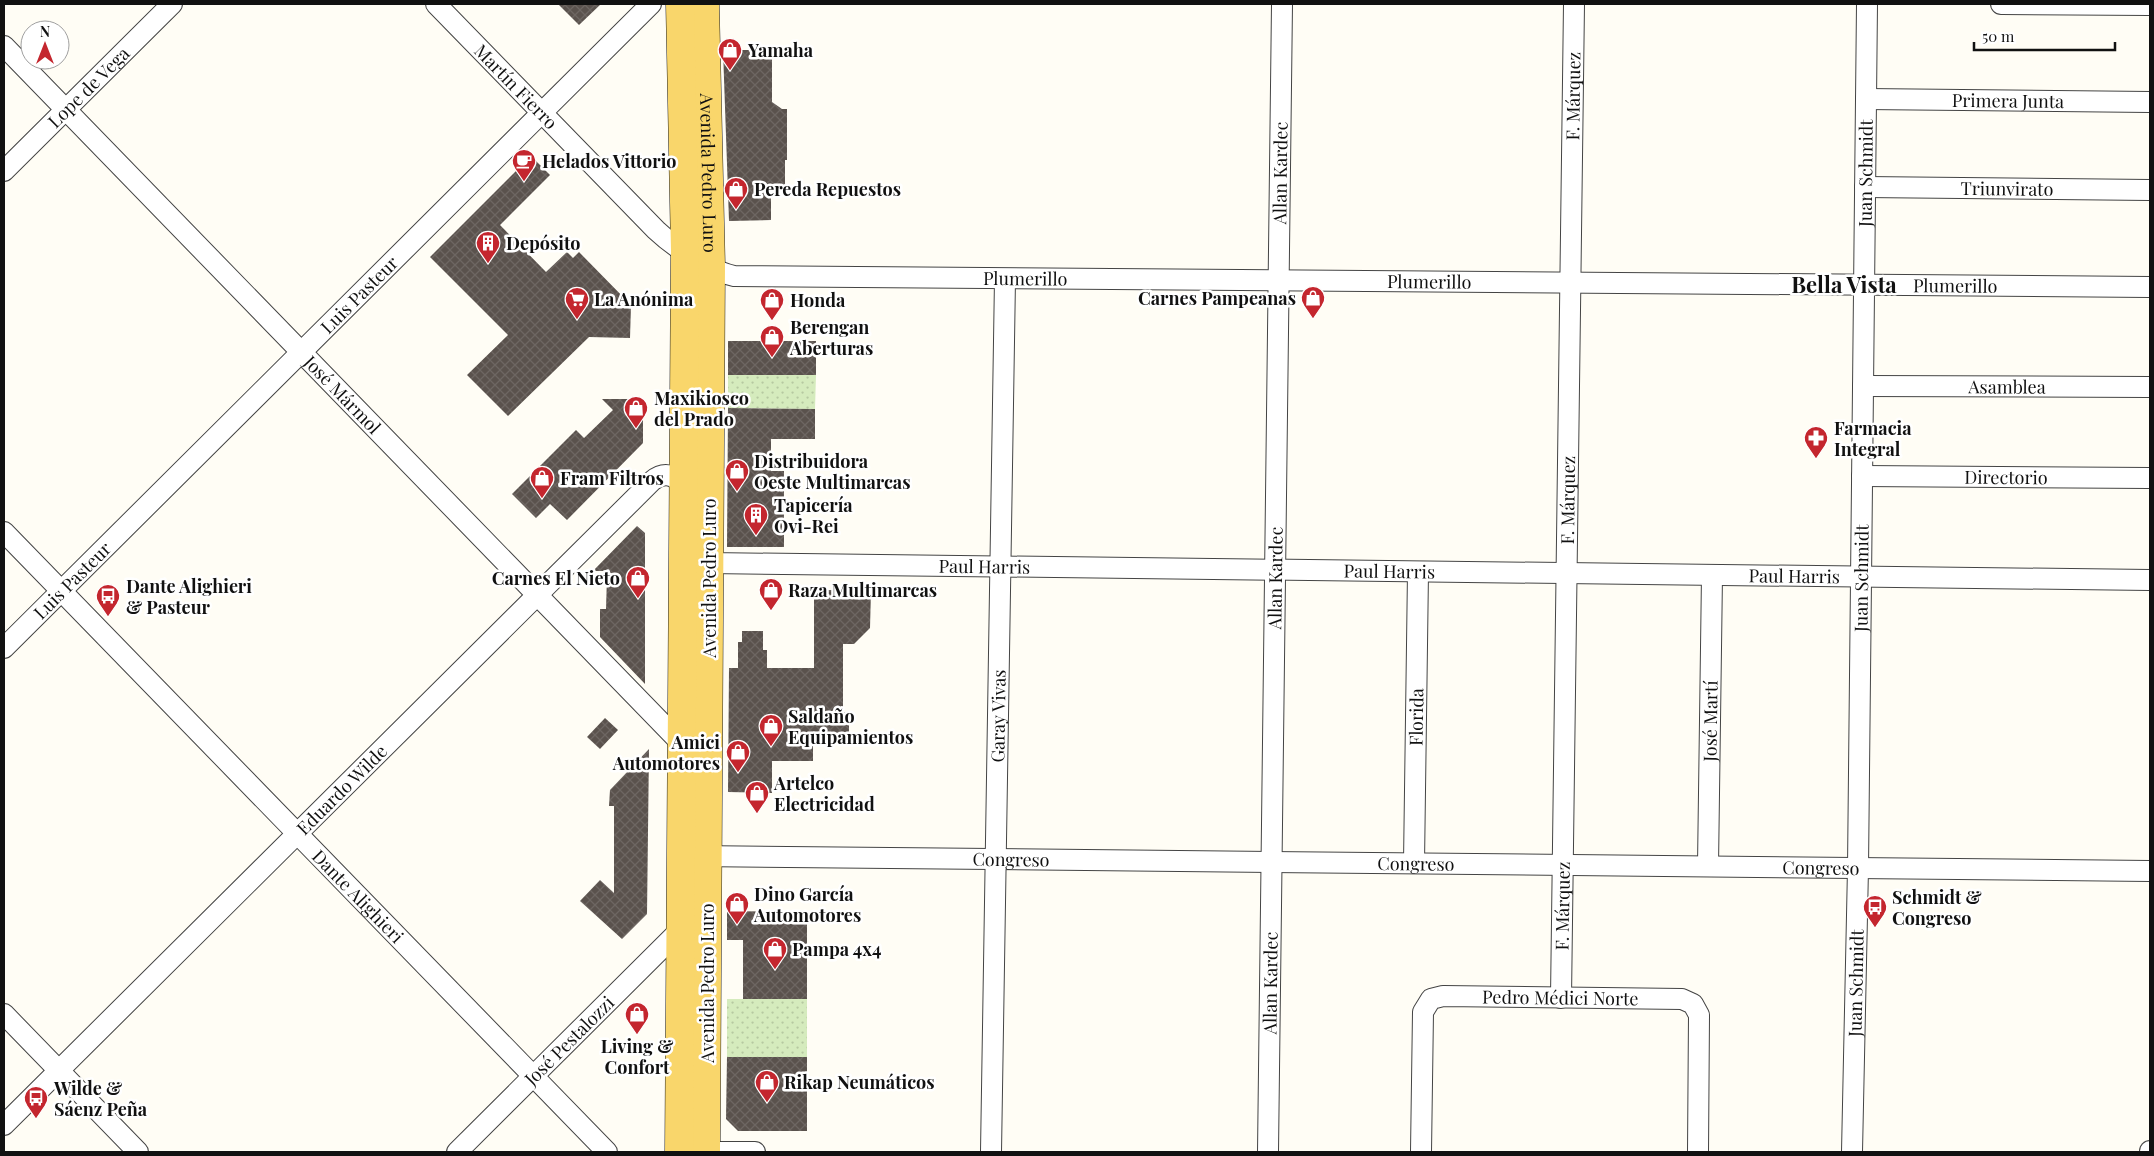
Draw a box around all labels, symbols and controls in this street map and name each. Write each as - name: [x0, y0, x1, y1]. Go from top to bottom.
- north arrow: [20, 20, 70, 70]
- scale bar: [1974, 20, 2115, 52]
- text: N: [40, 22, 50, 41]
- text: 50 m: [1982, 26, 2015, 46]
- shop icon: Yamaha: [717, 37, 743, 71]
- place label: Yamaha: [747, 38, 814, 62]
- street label: Martín Fierro: [469, 39, 563, 134]
- street label: Lope de Vega: [42, 41, 134, 133]
- street label: F. Márquez: [1560, 52, 1585, 141]
- street label: Primera Junta: [1952, 88, 2064, 113]
- street label: Avenida Pedro Luro: [695, 92, 723, 253]
- street label: Juan Schmidt: [1853, 119, 1878, 228]
- street label: Allan Kardec: [1267, 121, 1293, 226]
- cafe icon: Helados Vittorio: [511, 148, 537, 182]
- place label: Helados Vittorio: [542, 149, 677, 173]
- shop icon: Pereda Repuestos: [723, 176, 749, 210]
- street label: Triunvirato: [1960, 176, 2054, 201]
- place label: Pereda Repuestos: [754, 177, 901, 201]
- building icon: Depósito: [475, 230, 501, 264]
- place label: Depósito: [506, 231, 580, 255]
- street label: Luis Pasteur: [315, 251, 403, 338]
- street label: Plumerillo: [983, 266, 1068, 291]
- street label: Plumerillo: [1387, 269, 1472, 294]
- district label: Bella Vista: [1791, 269, 1897, 299]
- street label: Plumerillo: [1913, 273, 1998, 298]
- shop icon: Carnes Pampeanas: [1300, 285, 1326, 319]
- supermarket icon: La Anónima: [564, 286, 590, 320]
- place label: Carnes Pampeanas: [1138, 286, 1296, 310]
- place label: La Anónima: [594, 287, 694, 311]
- shop icon: Honda: [759, 287, 785, 321]
- place label: Honda: [790, 288, 846, 312]
- place label: Berengan Aberturas: [789, 315, 873, 360]
- shop icon: Berengan Aberturas: [759, 324, 785, 358]
- street label: José Mármol: [298, 350, 386, 439]
- street label: Asamblea: [1967, 374, 2046, 399]
- place label: Maxikiosco del Prado: [654, 386, 749, 431]
- shop icon: Maxikiosco del Prado: [623, 395, 649, 429]
- place label: Farmacia Integral: [1834, 416, 1912, 461]
- pharmacy icon: Farmacia Integral: [1803, 425, 1829, 459]
- place label: Distribuidora Oeste Multimarcas: [754, 449, 911, 494]
- street label: F. Márquez: [1555, 456, 1580, 545]
- shop icon: Distribuidora Oeste Multimarcas: [724, 458, 750, 492]
- shop icon: Fram Filtros: [529, 465, 555, 499]
- street label: Directorio: [1964, 465, 2048, 489]
- place label: Fram Filtros: [560, 466, 664, 490]
- place label: Tapicería Ovi-Rei: [774, 493, 853, 538]
- street label: Avenida Pedro Luro: [697, 498, 721, 659]
- building icon: Tapicería Ovi-Rei: [743, 502, 769, 536]
- street label: Juan Schmidt: [1848, 524, 1874, 633]
- street label: Allan Kardec: [1262, 526, 1288, 630]
- street label: Luis Pasteur: [28, 536, 116, 624]
- street label: Paul Harris: [939, 554, 1030, 579]
- street label: Paul Harris: [1344, 558, 1435, 584]
- street label: Paul Harris: [1749, 563, 1840, 588]
- shop icon: Carnes El Nieto: [625, 565, 651, 599]
- place label: Carnes El Nieto: [492, 566, 620, 590]
- place label: Dante Alighieri & Pasteur: [126, 574, 252, 619]
- shop icon: Raza Multimarcas: [758, 577, 784, 611]
- place label: Raza Multimarcas: [788, 578, 937, 602]
- bus stop icon: Dante Alighieri & Pasteur: [95, 583, 121, 617]
- street label: Garay Vivas: [985, 669, 1011, 763]
- street label: José Martí: [1697, 680, 1723, 763]
- street label: Florida: [1404, 688, 1428, 746]
- place label: Saldaño Equipamientos: [788, 704, 913, 749]
- shop icon: Saldaño Equipamientos: [758, 713, 784, 747]
- place label: Amici Automotores: [612, 730, 720, 775]
- street label: Eduardo Wilde: [291, 739, 392, 840]
- shop icon: Amici Automotores: [725, 739, 751, 773]
- place label: Artelco Electricidad: [773, 771, 875, 816]
- shop icon: Artelco Electricidad: [744, 780, 770, 814]
- street label: Dante Alighieri: [307, 844, 409, 948]
- street label: Congreso: [972, 847, 1050, 872]
- street label: Congreso: [1377, 851, 1455, 876]
- street label: Congreso: [1782, 855, 1860, 880]
- street label: F. Márquez: [1550, 862, 1575, 951]
- place label: Dino García Automotores: [753, 882, 861, 927]
- place label: Schmidt & Congreso: [1892, 885, 1982, 930]
- shop icon: Dino García Automotores: [724, 891, 750, 925]
- bus stop icon: Schmidt & Congreso: [1862, 894, 1888, 928]
- street label: Avenida Pedro Luro: [695, 903, 719, 1064]
- street label: Juan Schmidt: [1842, 928, 1869, 1038]
- street label: Allan Kardec: [1257, 931, 1283, 1035]
- shop icon: Pampa 4x4: [762, 936, 788, 970]
- place label: Pampa 4x4: [792, 937, 881, 961]
- street label: Pedro Médici Norte: [1482, 984, 1639, 1010]
- street label: José Pestalozzi: [518, 991, 619, 1091]
- shop icon: Living & Confort: [624, 1001, 650, 1035]
- place label: Living & Confort: [601, 1034, 673, 1079]
- shop icon: Rikap Neumáticos: [754, 1069, 780, 1103]
- place label: Rikap Neumáticos: [784, 1070, 935, 1094]
- place label: Wilde & Sáenz Peña: [53, 1076, 148, 1121]
- bus stop icon: Wilde & Sáenz Peña: [23, 1085, 49, 1119]

